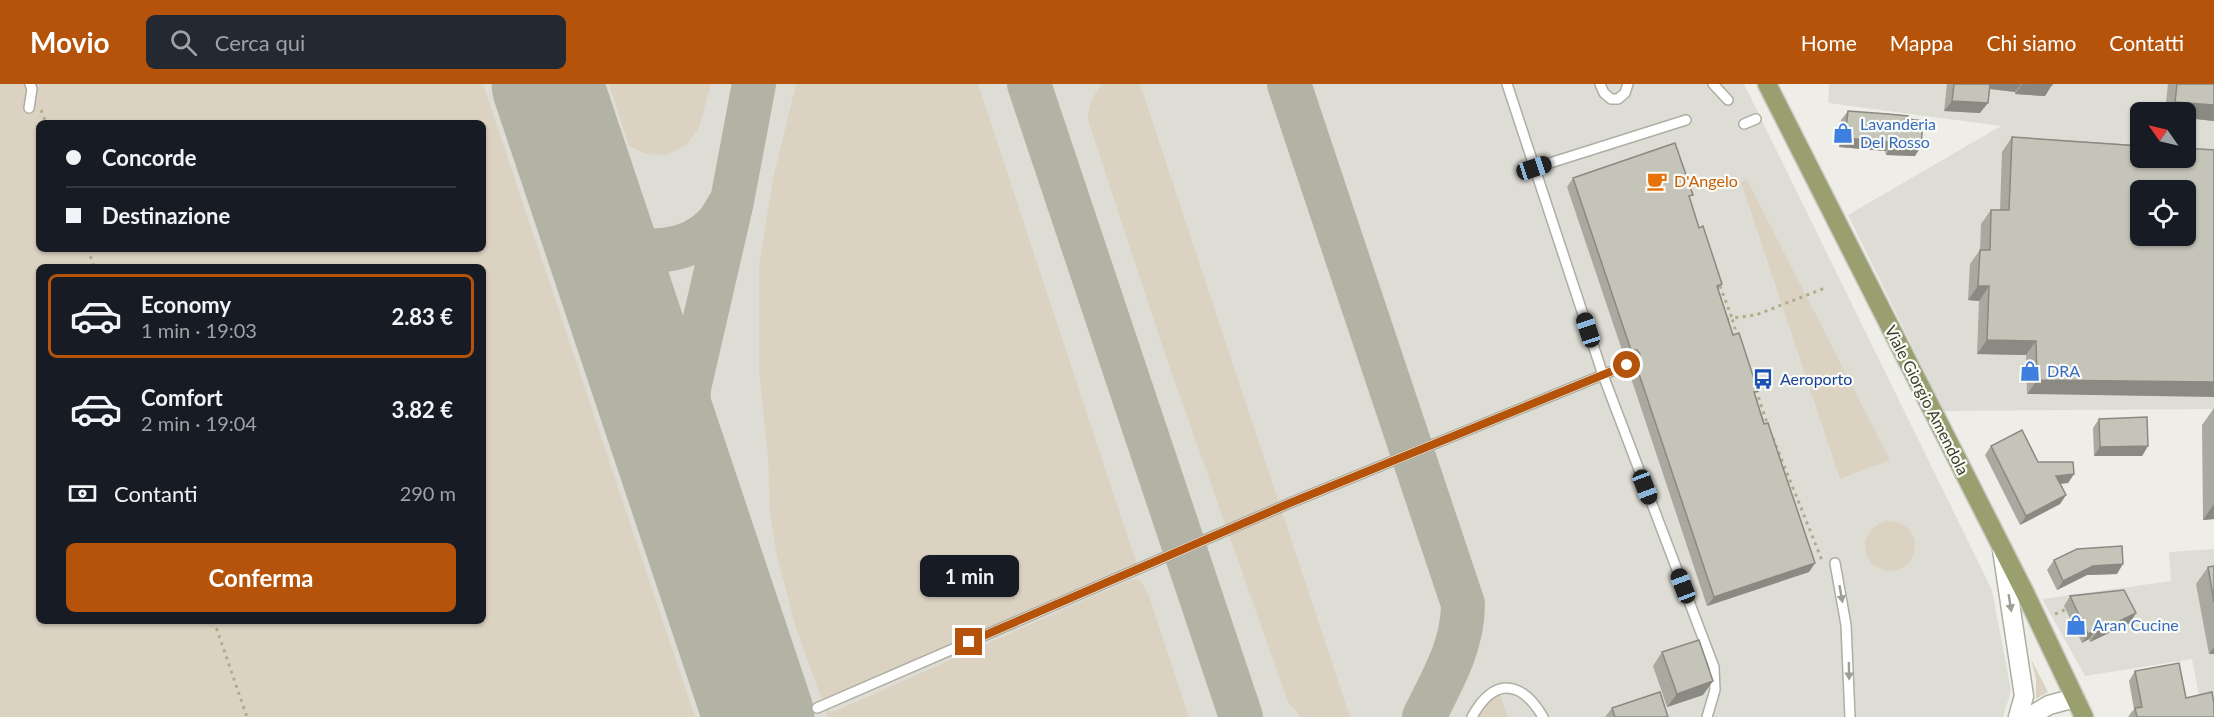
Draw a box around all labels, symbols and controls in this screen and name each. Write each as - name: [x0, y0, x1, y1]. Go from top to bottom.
- search box: [146, 15, 566, 69]
- text: Movio: [30, 25, 110, 59]
- icon: search: [167, 26, 200, 59]
- text: Cerca qui: [215, 29, 305, 56]
- text: Home: [1801, 30, 1857, 55]
- text: Mappa: [1890, 30, 1953, 55]
- text: Chi siamo: [1986, 30, 2076, 55]
- text: Contatti: [2109, 30, 2184, 55]
- north arrow: [2130, 102, 2196, 168]
- map controls: [2130, 102, 2196, 246]
- place label: Lavanderia Del Rosso: [1860, 114, 1936, 151]
- shop icon: Lavanderia Del Rosso: [1831, 121, 1855, 145]
- text: Concorde: [102, 144, 197, 171]
- car: [1514, 154, 1554, 182]
- cafe icon: D'Angelo: [1645, 169, 1669, 193]
- place label: D'Angelo: [1674, 171, 1738, 190]
- button: locate: [2130, 180, 2196, 246]
- text: Destinazione: [102, 202, 230, 229]
- icon: car: [69, 289, 123, 343]
- text: Economy: [141, 291, 231, 318]
- text: 2.83 €: [391, 303, 453, 330]
- car: [1574, 310, 1602, 350]
- text: 1 min · 19:03: [141, 318, 257, 342]
- street label: Viale Giorgio Amendola: [1882, 322, 1973, 478]
- route start: [1613, 351, 1640, 378]
- shop icon: DRA: [2018, 359, 2042, 383]
- place label: DRA: [2047, 361, 2080, 380]
- bus stop icon: Aeroporto: [1751, 367, 1775, 391]
- place label: Aeroporto: [1780, 369, 1852, 388]
- icon: car: [69, 382, 123, 436]
- text: Comfort: [141, 384, 223, 411]
- text: 3.82 €: [391, 396, 453, 423]
- text: 2 min · 19:04: [141, 411, 257, 435]
- car: [1630, 467, 1660, 507]
- icon: cash: [66, 477, 99, 510]
- text: Contanti: [114, 480, 198, 507]
- text: 290 m: [400, 481, 456, 505]
- button: Conferma: [66, 543, 456, 612]
- callout: 1 min: [920, 555, 1018, 597]
- text: 1 min: [945, 564, 994, 588]
- car: [1668, 566, 1698, 606]
- one-way arrow: [1837, 584, 1846, 603]
- one-way arrow: [2005, 594, 2014, 613]
- shop icon: Aran Cucine: [2064, 613, 2088, 637]
- place label: Aran Cucine: [2093, 615, 2179, 634]
- route end: [955, 628, 982, 655]
- one-way arrow: [1844, 661, 1854, 680]

